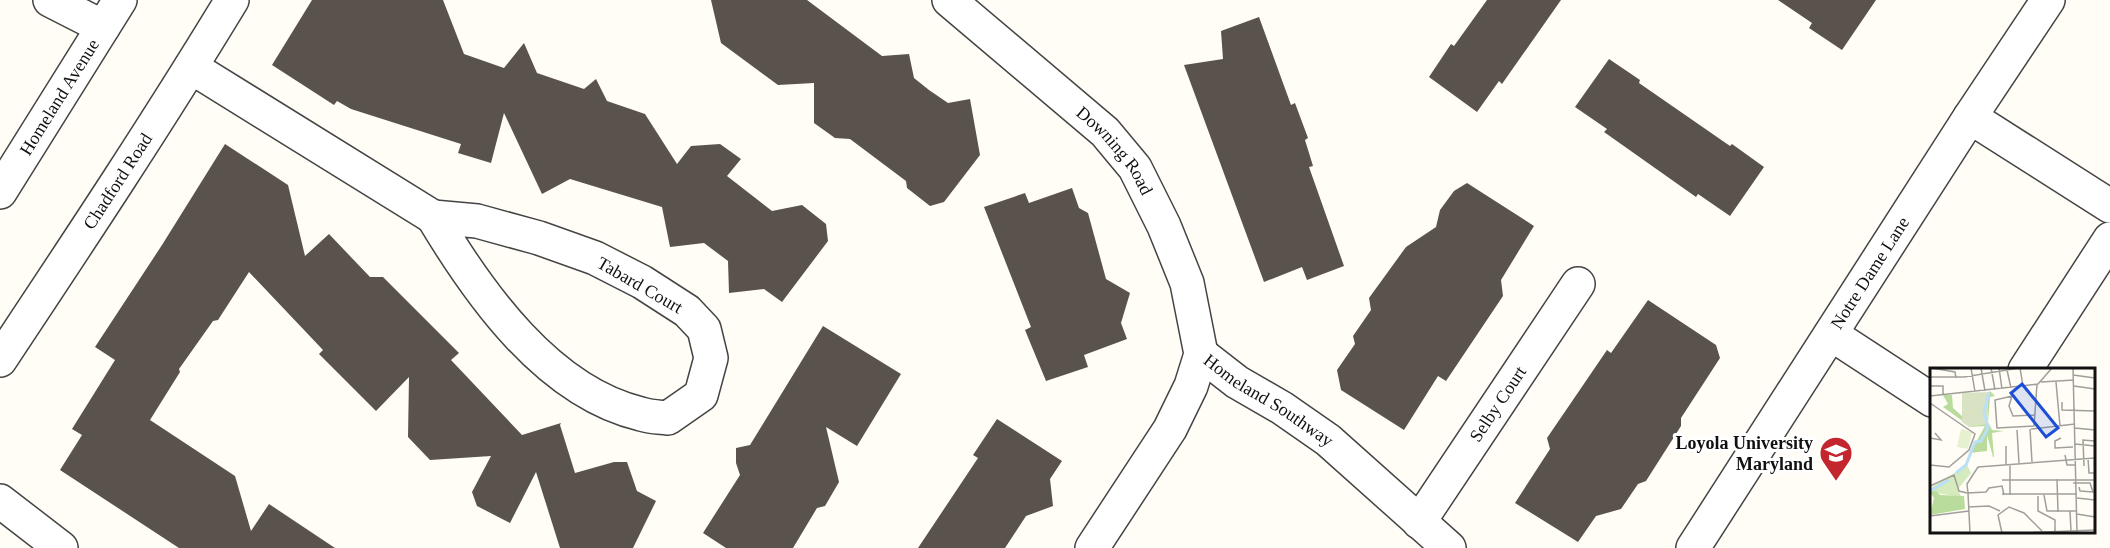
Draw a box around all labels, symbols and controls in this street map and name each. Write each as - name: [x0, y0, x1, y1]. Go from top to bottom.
- street label: Homeland Avenue: [16, 35, 103, 159]
- street label: Downing Road: [1072, 102, 1157, 198]
- street label: Chadford Road: [79, 129, 156, 233]
- street label: Notre Dame Lane: [1827, 213, 1913, 333]
- street label: Tabard Court: [594, 253, 686, 317]
- street label: Homeland Southway: [1200, 350, 1337, 451]
- street label: Selby Court: [1466, 362, 1530, 445]
- inset map: [1930, 368, 2095, 533]
- place label: Loyola University Maryland: [1676, 433, 1813, 474]
- school or university icon: Loyola University Maryland: [1818, 435, 1854, 482]

